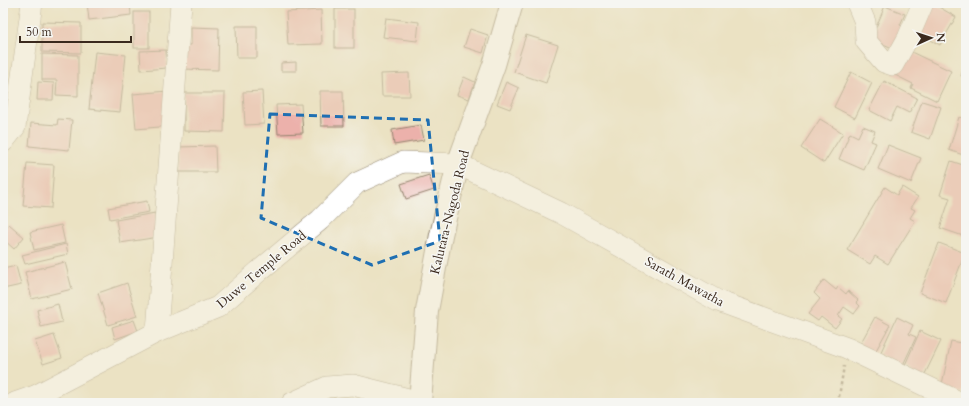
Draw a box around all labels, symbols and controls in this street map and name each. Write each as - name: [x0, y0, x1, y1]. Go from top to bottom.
- scale bar: [20, 18, 131, 44]
- north arrow: [911, 18, 951, 58]
- text: 50 m: [26, 24, 53, 40]
- text: N: [933, 32, 948, 43]
- street label: Kalutara-Nagoda Road: [426, 148, 474, 276]
- street label: Duwe Temple Road: [213, 227, 310, 313]
- street label: Sarath Mawatha: [642, 253, 728, 311]

